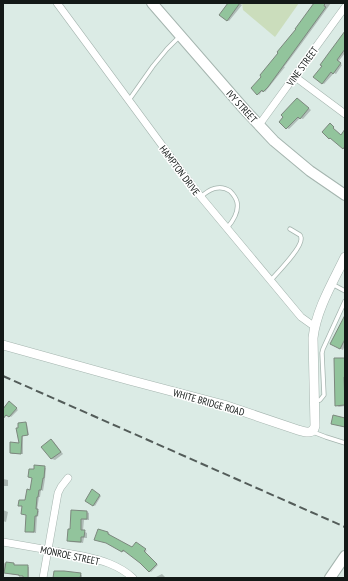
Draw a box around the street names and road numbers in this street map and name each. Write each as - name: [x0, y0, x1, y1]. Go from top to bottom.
- street label: VINE STREET: [283, 44, 321, 89]
- street label: IVY STREET: [223, 87, 260, 126]
- street label: HAMPTON DRIVE: [157, 143, 203, 198]
- street label: WHITE BRIDGE ROAD: [172, 386, 246, 419]
- street label: MONROE STREET: [39, 543, 101, 568]

